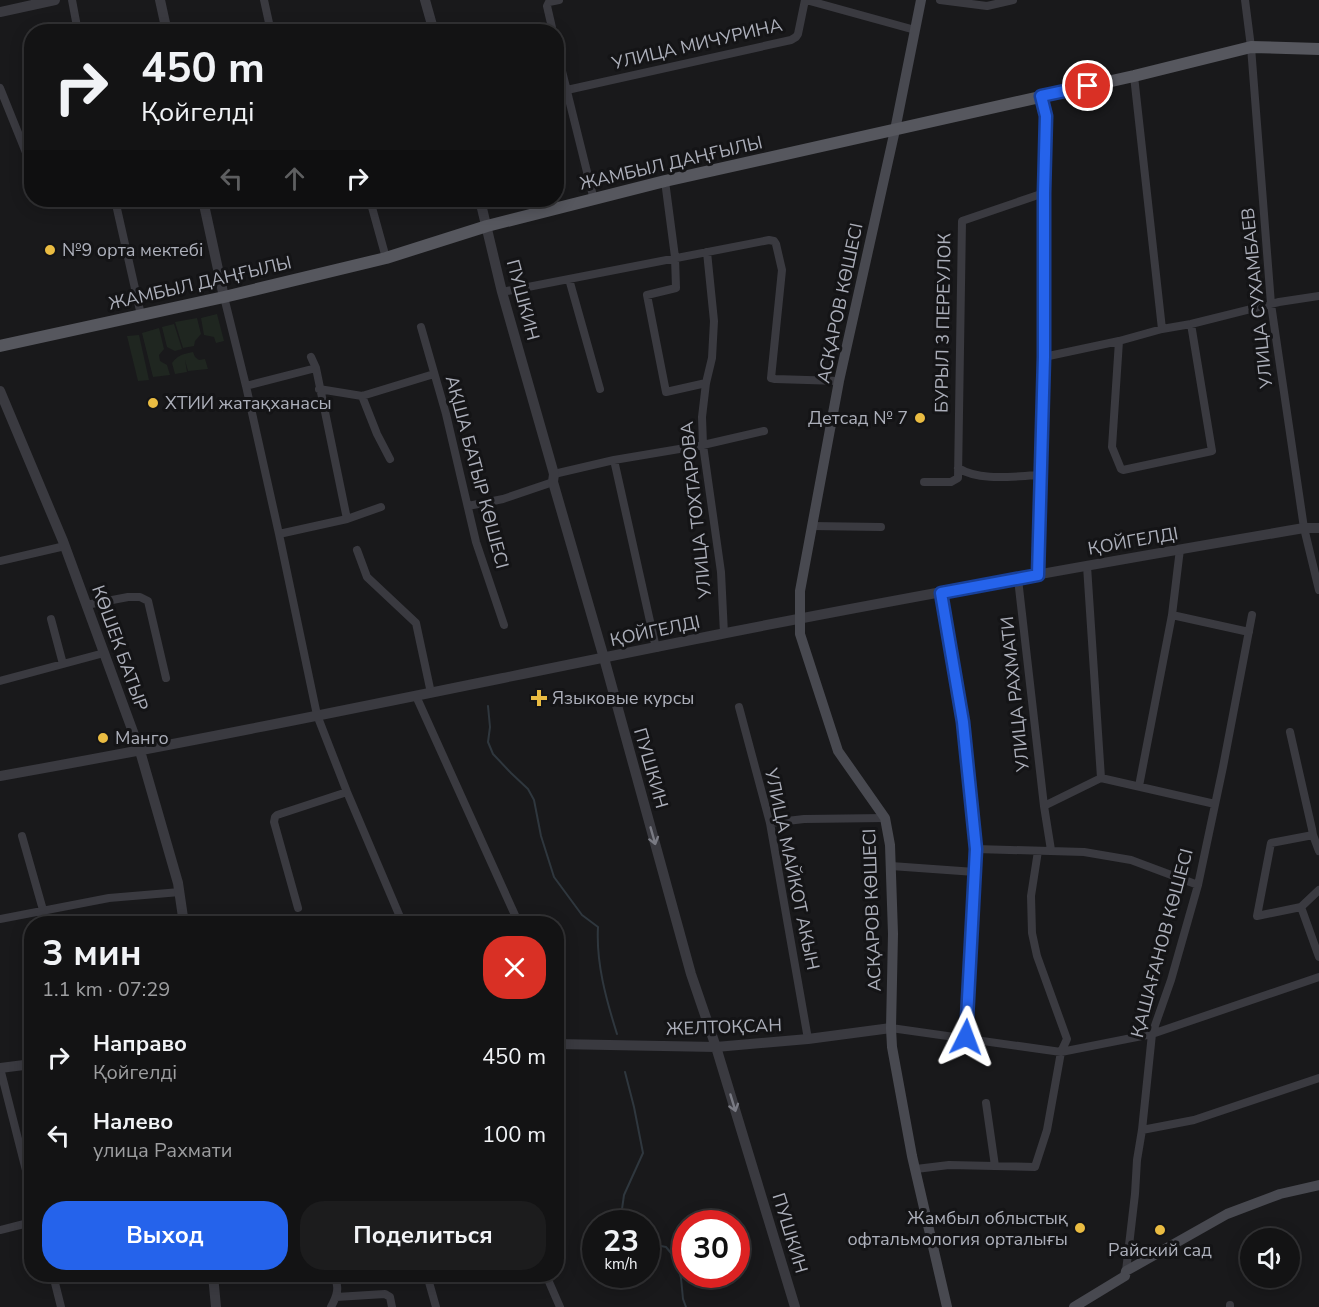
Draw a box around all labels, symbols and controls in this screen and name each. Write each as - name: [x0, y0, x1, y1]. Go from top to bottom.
- street label: УЛИЦА МИЧУРИНА: [608, 13, 785, 76]
- text: 450 m: [141, 40, 265, 97]
- icon: right: [42, 48, 120, 126]
- pin: [1062, 60, 1113, 111]
- icon: arrive: [1071, 69, 1104, 102]
- text: Қойгелді: [141, 94, 255, 131]
- street label: ЖАМБЫЛ ДАҢҒЫЛЫ: [577, 130, 765, 196]
- icon: left: [215, 162, 248, 195]
- icon: ahead: [278, 162, 311, 195]
- icon: right: [341, 162, 374, 195]
- street label: УЛИЦА СУХАМБАЕВ: [1236, 206, 1279, 391]
- street label: АСҚАРОВ КӨШЕСІ: [811, 221, 869, 385]
- street label: БУРЫЛ 3 ПЕРЕУЛОК: [929, 232, 957, 413]
- place label: №9 орта мектебі: [62, 238, 203, 262]
- marker: №9 орта мектебі: [43, 243, 57, 257]
- street label: ЖАМБЫЛ ДАҢҒЫЛЫ: [106, 250, 294, 316]
- street label: ПУШКИН: [501, 257, 545, 343]
- street label: АҚША БАТЫР КӨШЕСІ: [440, 373, 514, 571]
- place label: ХТИИ жатақханасы: [165, 391, 332, 415]
- marker: ХТИИ жатақханасы: [146, 396, 160, 410]
- place label: Детсад № 7: [808, 406, 908, 430]
- marker: Детсад № 7: [913, 411, 927, 425]
- street label: УЛИЦА ТОХТАРОВА: [675, 420, 717, 601]
- street label: ҚОЙГЕЛДІ: [1086, 521, 1180, 561]
- street label: КӨШЕК БАТЫР: [86, 582, 154, 714]
- street label: ҚОЙГЕЛДІ: [608, 610, 702, 652]
- street label: УЛИЦА РАХМАТИ: [995, 615, 1035, 774]
- place label: Языковые курсы: [552, 686, 694, 710]
- marker: Языковые курсы: [530, 689, 548, 707]
- street label: ПУШКИН: [628, 725, 674, 811]
- place label: Манго: [115, 726, 169, 750]
- marker: Манго: [96, 731, 110, 745]
- street label: УЛИЦА МАЙКОТ АКЫН: [759, 765, 825, 972]
- one-way arrow: [648, 826, 659, 845]
- street label: АСҚАРОВ КӨШЕСІ: [857, 828, 887, 992]
- street label: ҚАШАҒАНОВ КӨШЕСІ: [1125, 846, 1199, 1040]
- text: 3 мин: [42, 929, 142, 978]
- button: close: [483, 936, 546, 999]
- text: 1.1 km · 07:29: [42, 976, 170, 1003]
- position arrow: [934, 1005, 998, 1069]
- street label: ЖЕЛТОҚСАН: [666, 1013, 782, 1041]
- text: Направо: [93, 1029, 187, 1059]
- icon: right: [42, 1041, 75, 1074]
- text: 450 m: [482, 1042, 546, 1072]
- text: Қойгелді: [93, 1059, 177, 1086]
- one-way arrow: [728, 1093, 739, 1112]
- text: Налево: [93, 1107, 173, 1137]
- icon: left: [42, 1119, 75, 1152]
- text: 100 m: [482, 1120, 546, 1150]
- text: улица Рахмати: [93, 1137, 232, 1164]
- street label: ПУШКИН: [766, 1190, 814, 1276]
- button: Выход: [42, 1201, 288, 1270]
- button: Поделиться: [300, 1201, 546, 1270]
- place label: Жамбыл облыстық офтальмология орталығы: [847, 1206, 1068, 1251]
- speed limit sign: 30: [672, 1210, 750, 1288]
- text: 23: [603, 1221, 639, 1262]
- marker: Жамбыл облыстық офтальмология орталығы: [1073, 1221, 1087, 1235]
- marker: Райский сад: [1153, 1223, 1167, 1237]
- map controls: [1240, 1228, 1300, 1288]
- button: sound: [1240, 1228, 1300, 1288]
- place label: Райский сад: [1108, 1238, 1212, 1262]
- text: km/h: [604, 1254, 638, 1274]

